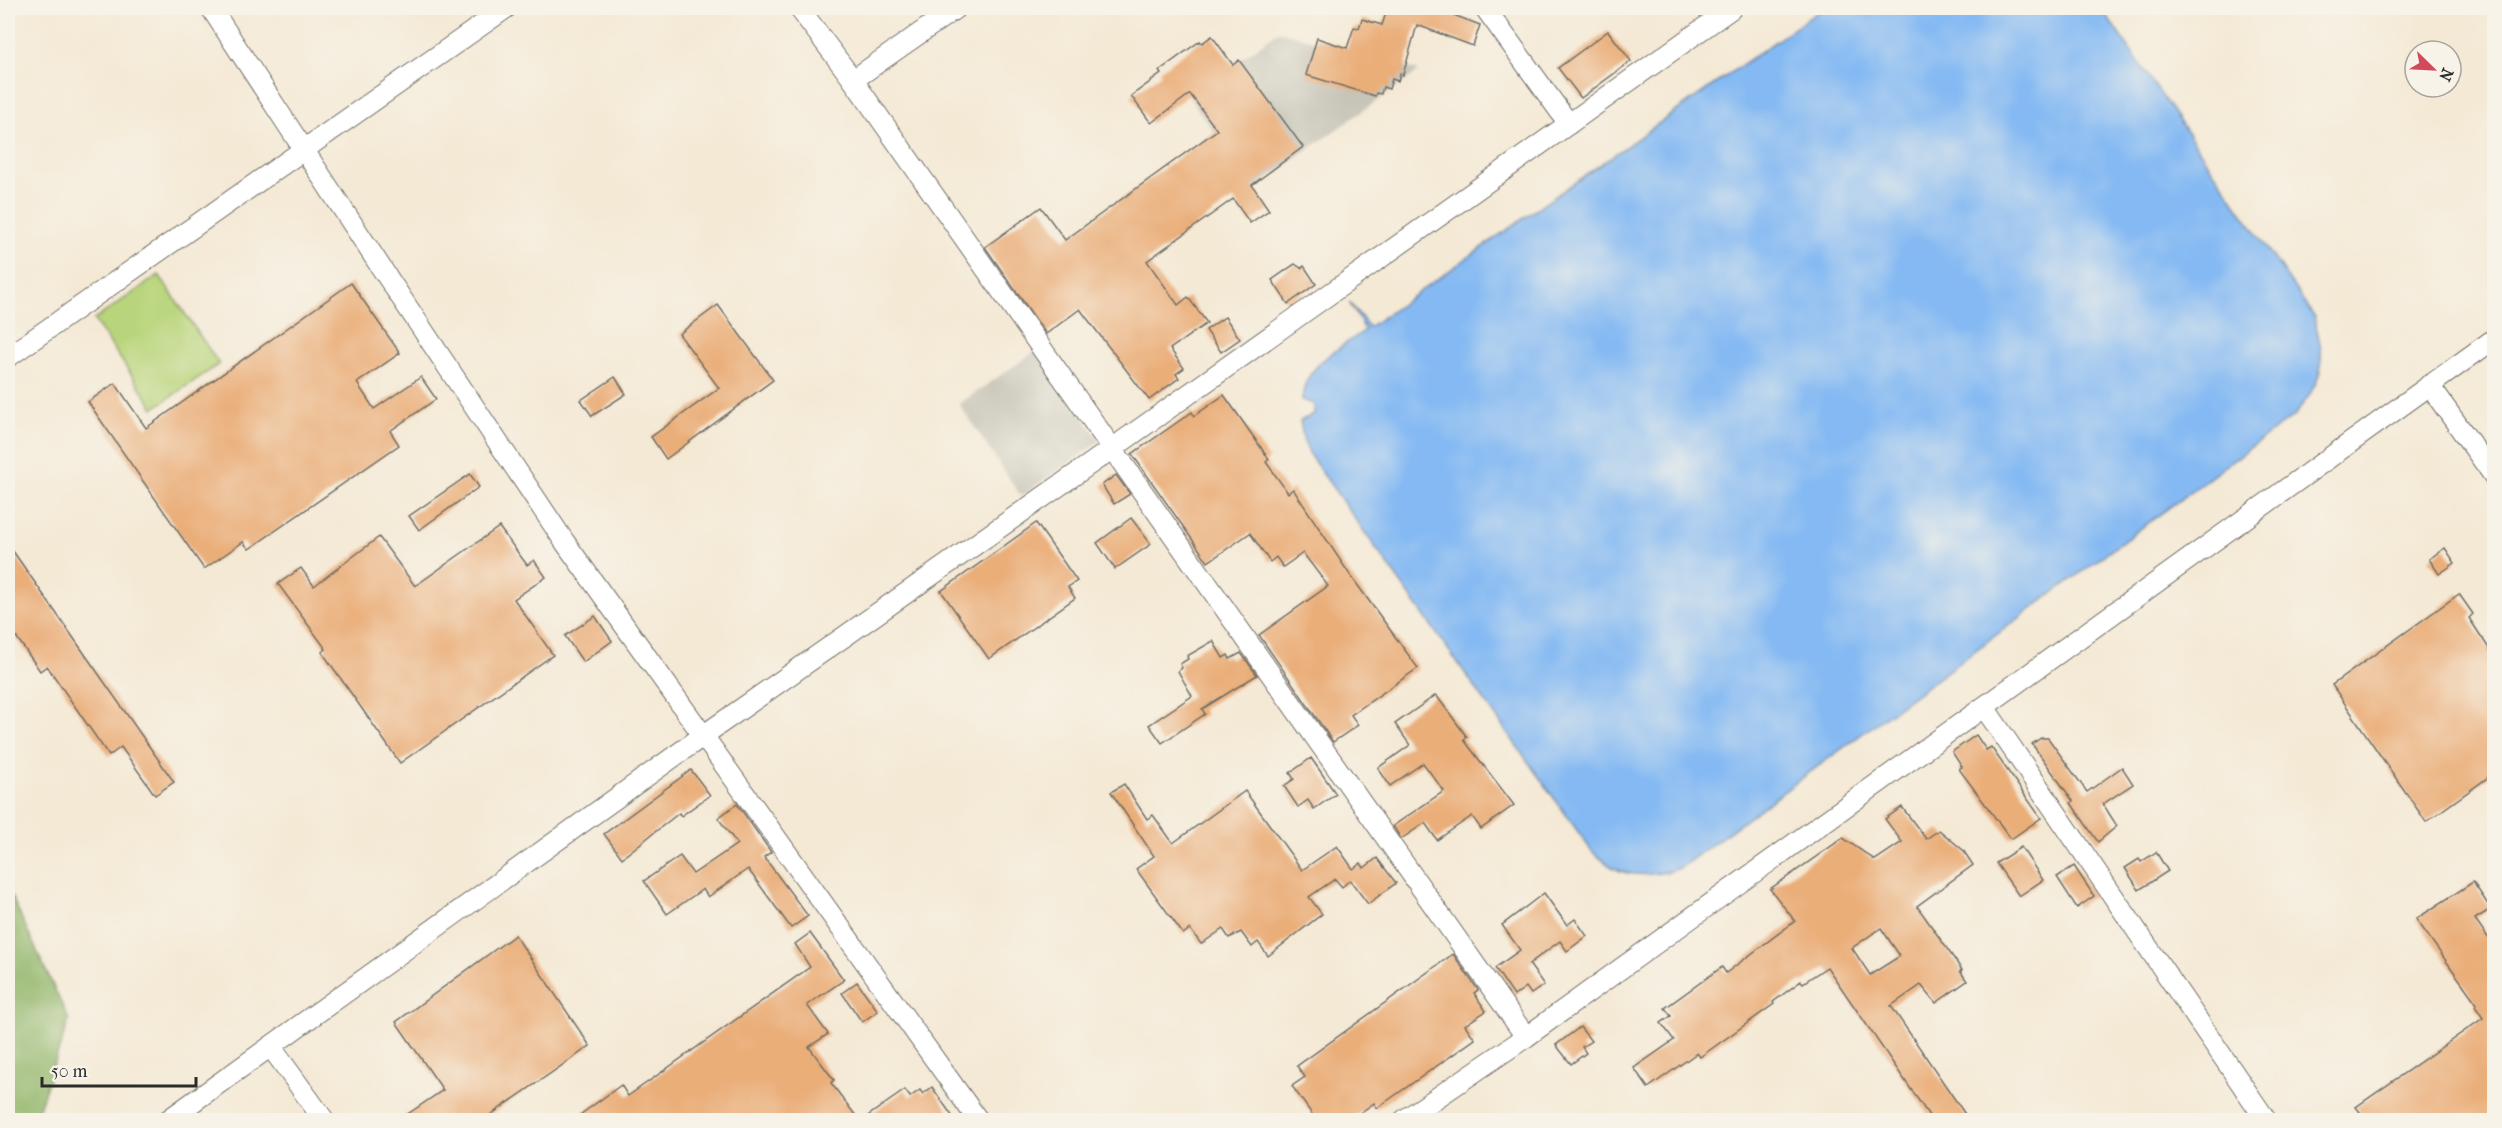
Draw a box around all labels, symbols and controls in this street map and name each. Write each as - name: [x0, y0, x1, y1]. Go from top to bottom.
- north arrow: [2403, 39, 2463, 99]
- text: N: [2435, 65, 2457, 85]
- scale bar: [42, 1050, 196, 1088]
- text: 50 m: [51, 1061, 88, 1082]

